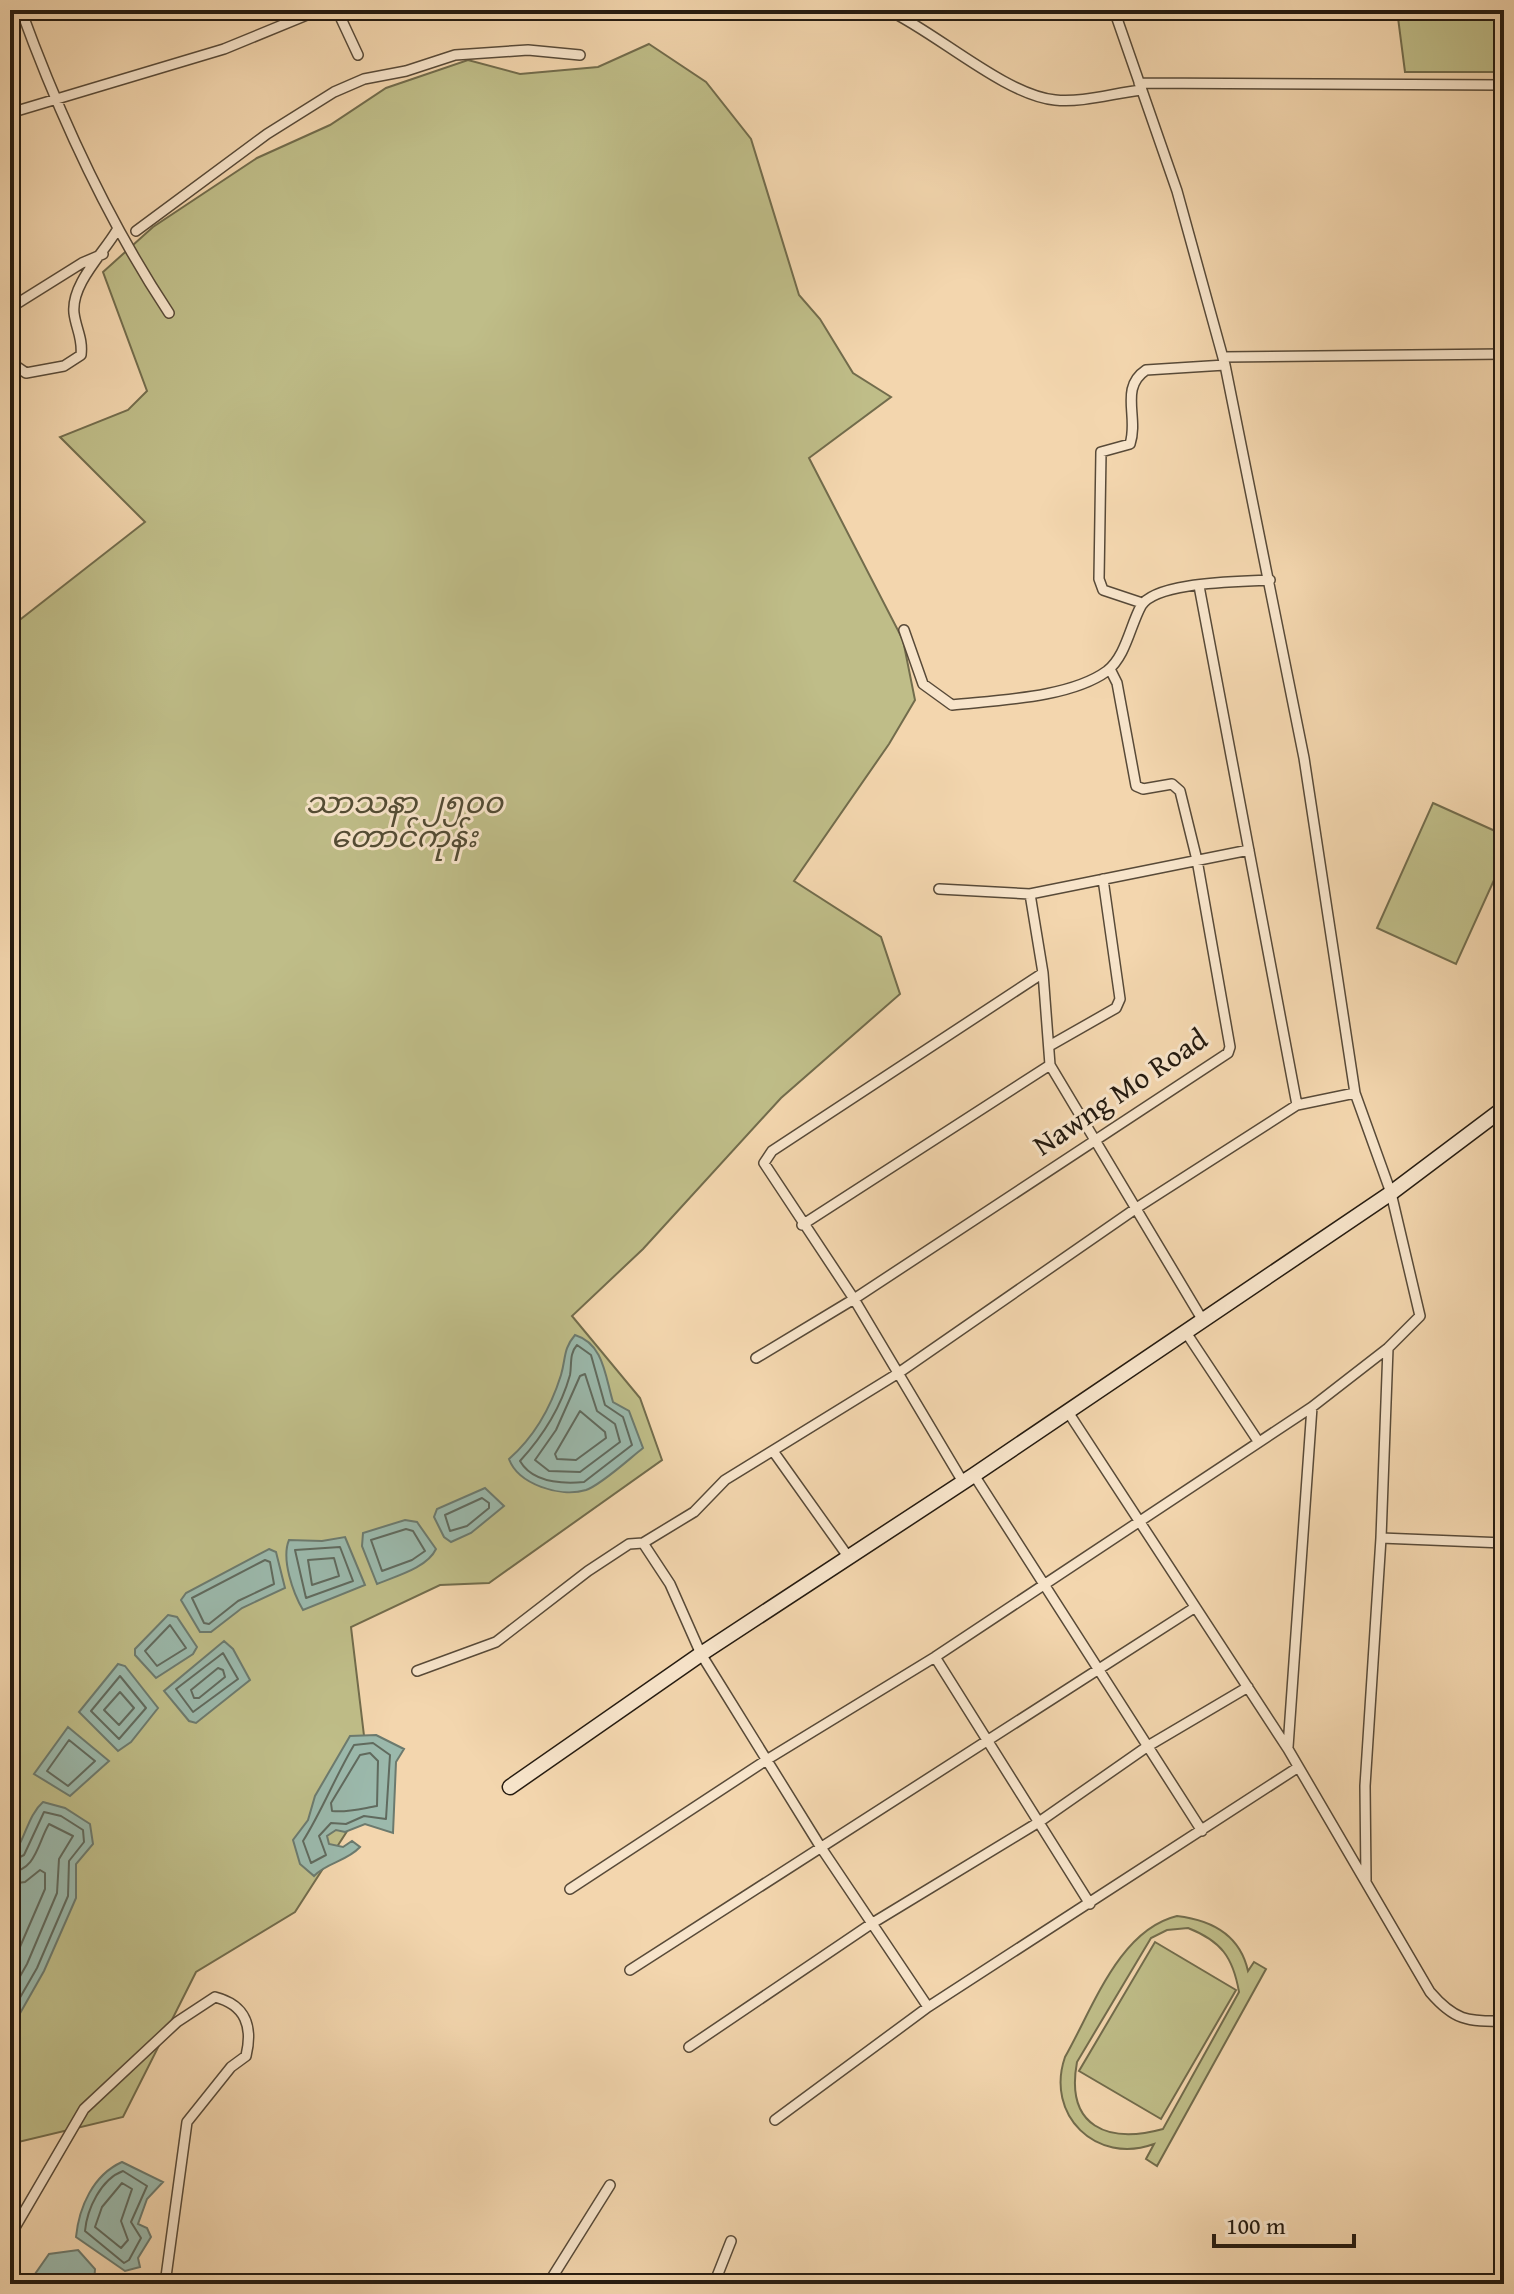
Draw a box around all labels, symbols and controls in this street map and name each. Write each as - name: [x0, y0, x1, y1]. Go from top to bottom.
- park label: သာသနာ ၂၅၀၀ တောင်ကုန်း: [305, 780, 504, 862]
- street label: Nawng Mo Road: [1023, 1016, 1216, 1166]
- scale bar: [1214, 2198, 1354, 2248]
- text: 100 m: [1226, 2208, 1286, 2243]

